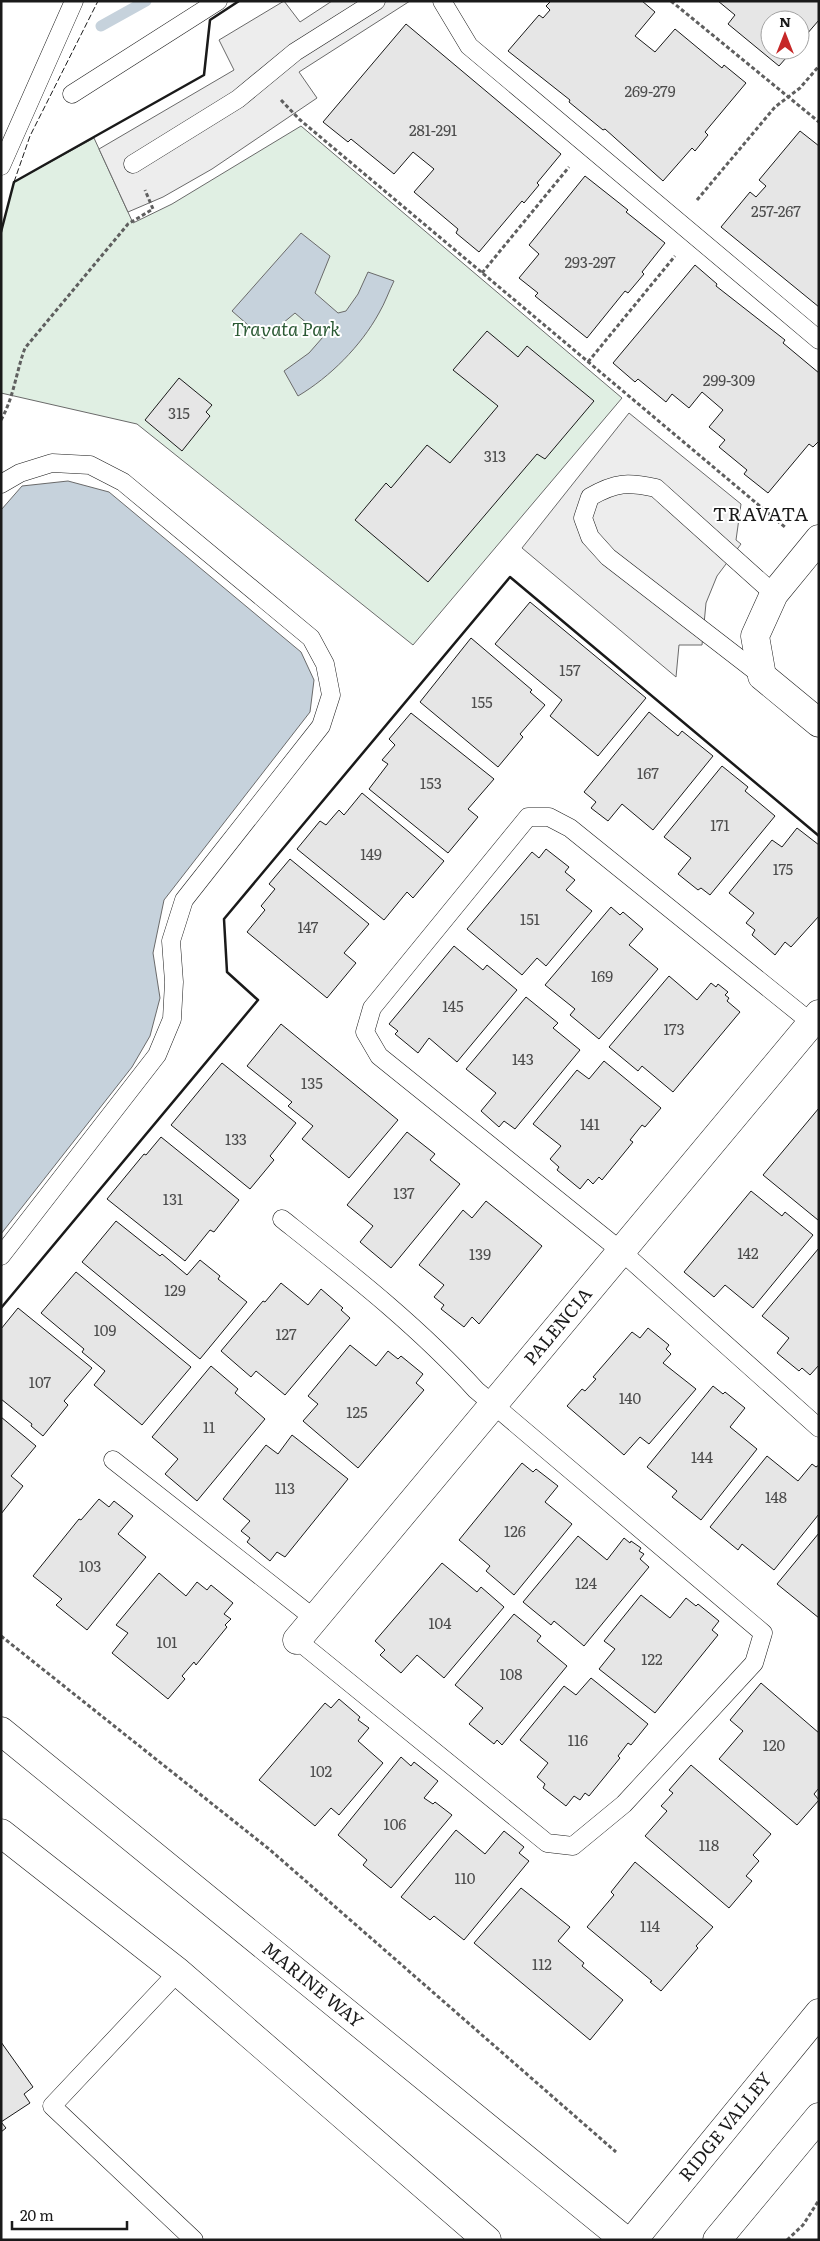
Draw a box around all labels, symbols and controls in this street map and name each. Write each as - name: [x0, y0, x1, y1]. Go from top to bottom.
- north arrow: [760, 10, 810, 60]
- text: N: [779, 11, 791, 31]
- house number: 269-279: [624, 79, 676, 102]
- house number: 281-291: [409, 118, 457, 141]
- house number: 257-267: [751, 199, 801, 222]
- house number: 293-297: [564, 250, 616, 273]
- park label: Travata Park: [232, 315, 340, 342]
- house number: 299-309: [703, 368, 755, 391]
- house number: 315: [168, 401, 190, 424]
- house number: 313: [484, 444, 506, 467]
- district label: TRAVATA: [713, 499, 809, 527]
- house number: 157: [559, 658, 581, 681]
- house number: 155: [471, 690, 493, 713]
- house number: 167: [637, 761, 659, 784]
- house number: 153: [420, 771, 442, 794]
- house number: 171: [710, 813, 730, 836]
- house number: 149: [360, 842, 382, 865]
- house number: 175: [773, 857, 794, 880]
- house number: 151: [520, 907, 540, 930]
- house number: 147: [298, 915, 319, 938]
- house number: 169: [591, 964, 613, 987]
- house number: 145: [442, 994, 464, 1017]
- house number: 173: [663, 1017, 685, 1040]
- house number: 143: [512, 1047, 534, 1070]
- house number: 135: [301, 1071, 323, 1094]
- house number: 141: [580, 1112, 600, 1135]
- house number: 133: [225, 1127, 247, 1150]
- house number: 137: [393, 1181, 415, 1204]
- house number: 131: [163, 1187, 183, 1210]
- house number: 142: [737, 1241, 759, 1264]
- house number: 139: [469, 1242, 491, 1265]
- house number: 129: [164, 1278, 186, 1301]
- street label: PALENCIA: [517, 1281, 598, 1370]
- house number: 109: [94, 1318, 116, 1341]
- house number: 127: [275, 1322, 297, 1345]
- house number: 107: [29, 1370, 52, 1393]
- house number: 140: [619, 1386, 642, 1409]
- house number: 125: [346, 1400, 368, 1423]
- house number: 11: [203, 1415, 215, 1438]
- house number: 144: [691, 1445, 713, 1468]
- house number: 113: [275, 1476, 295, 1499]
- house number: 148: [765, 1485, 787, 1508]
- house number: 126: [504, 1519, 526, 1542]
- house number: 103: [79, 1554, 101, 1577]
- house number: 124: [575, 1571, 597, 1594]
- house number: 104: [428, 1611, 452, 1634]
- house number: 101: [157, 1630, 177, 1653]
- house number: 122: [641, 1647, 663, 1670]
- house number: 108: [499, 1662, 523, 1685]
- house number: 116: [568, 1728, 588, 1751]
- house number: 120: [763, 1733, 786, 1756]
- house number: 102: [310, 1759, 333, 1782]
- house number: 106: [384, 1812, 406, 1835]
- house number: 118: [699, 1833, 719, 1856]
- house number: 110: [455, 1866, 476, 1889]
- house number: 114: [640, 1914, 660, 1937]
- street label: MARINE WAY: [257, 1934, 370, 2034]
- house number: 112: [532, 1952, 552, 1975]
- street label: RIDGE VALLEY: [671, 2066, 777, 2187]
- scale bar: [12, 2198, 128, 2230]
- text: 20 m: [20, 2203, 54, 2226]

